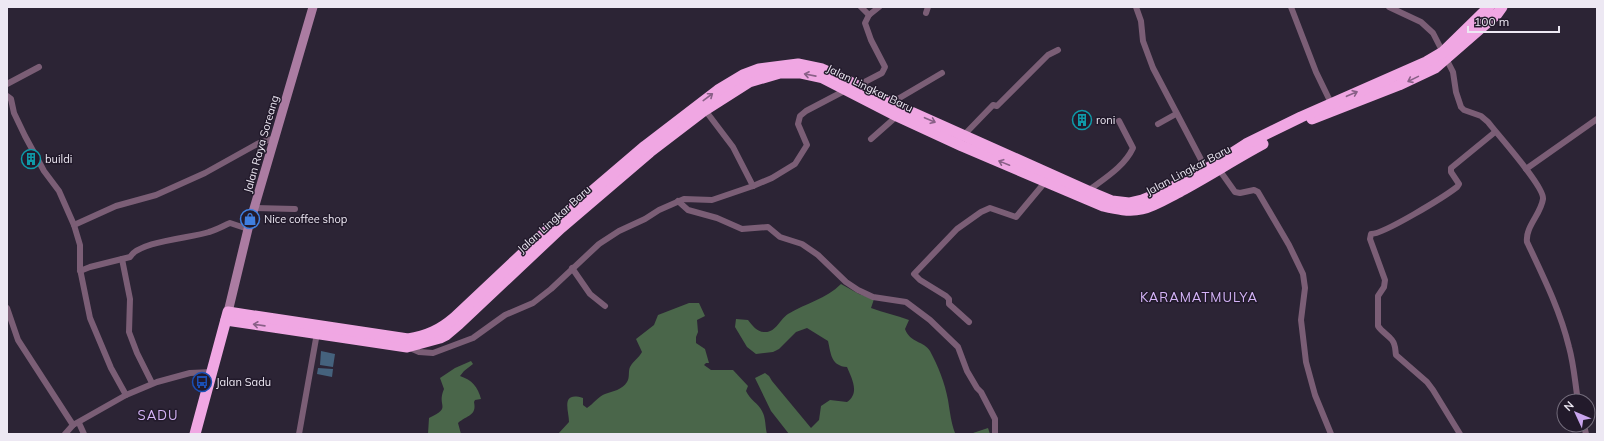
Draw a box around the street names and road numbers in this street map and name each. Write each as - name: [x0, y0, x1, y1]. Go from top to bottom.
- street label: Jalan Lingkar Baru: [825, 61, 915, 115]
- street label: Jalan Raya Soreang: [240, 94, 282, 194]
- street label: Jalan Lingkar Baru: [1143, 142, 1233, 198]
- street label: Jalan Lingkar Baru: [514, 182, 594, 256]

